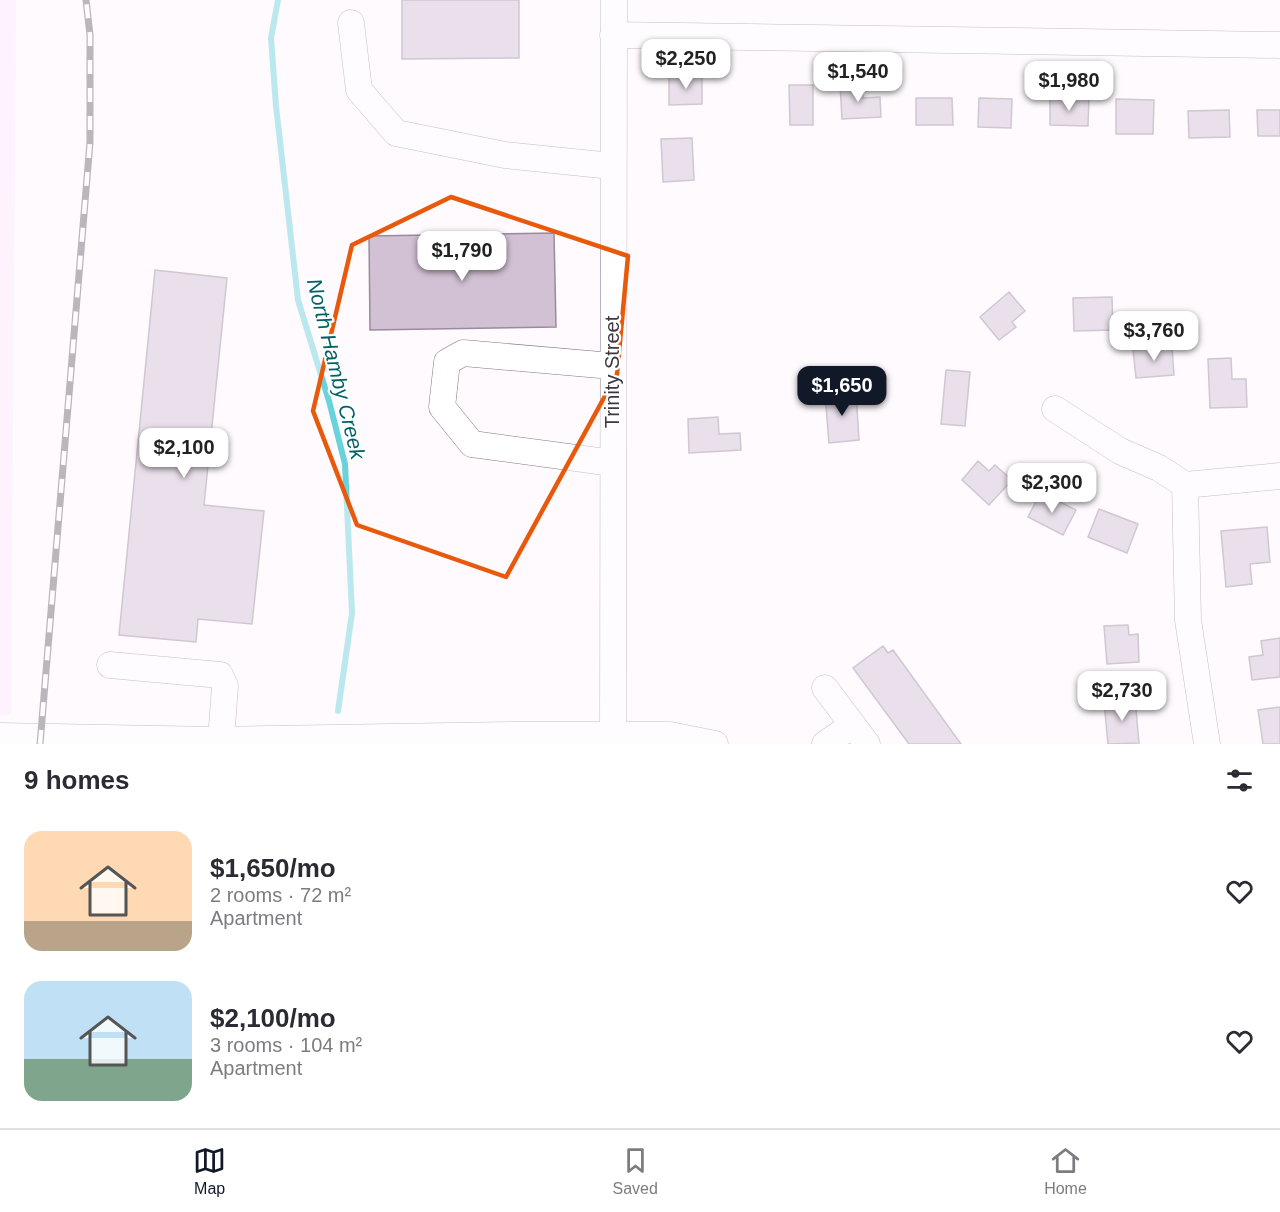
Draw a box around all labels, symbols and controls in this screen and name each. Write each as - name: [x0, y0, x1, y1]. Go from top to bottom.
- pin: $2,250: [637, 39, 735, 90]
- text: $2,250: [655, 47, 717, 69]
- pin: $1,540: [809, 52, 907, 103]
- text: $1,540: [827, 60, 889, 82]
- pin: $1,980: [1020, 61, 1118, 112]
- text: $1,980: [1038, 69, 1100, 91]
- pin: $1,790: [413, 231, 511, 282]
- text: $1,790: [431, 239, 493, 261]
- water label: North Hamby Creek: [303, 276, 370, 463]
- pin: $3,760: [1105, 311, 1203, 362]
- street label: Trinity Street: [601, 315, 623, 428]
- text: $3,760: [1123, 319, 1185, 341]
- pin: $1,650: [793, 366, 891, 417]
- text: $1,650: [811, 374, 873, 396]
- pin: $2,100: [135, 428, 233, 479]
- text: $2,100: [153, 436, 215, 458]
- pin: $2,300: [1003, 463, 1101, 514]
- text: $2,300: [1021, 471, 1083, 493]
- pin: $2,730: [1073, 671, 1171, 722]
- text: $2,730: [1091, 679, 1153, 701]
- icon: filters: [1223, 764, 1256, 797]
- text: 9 homes: [24, 765, 130, 795]
- text: $1,650/mo: [210, 853, 336, 883]
- icon: home: [72, 855, 144, 927]
- icon: heart: [1223, 875, 1256, 908]
- text: 2 rooms · 72 m²: [210, 884, 351, 906]
- text: Apartment: [210, 907, 302, 929]
- text: $2,100/mo: [210, 1003, 336, 1033]
- icon: home: [72, 1005, 144, 1077]
- icon: heart: [1223, 1025, 1256, 1058]
- text: 3 rooms · 104 m²: [210, 1034, 362, 1056]
- text: Apartment: [210, 1057, 302, 1079]
- tab: Map: [193, 1144, 226, 1198]
- tab: Saved: [612, 1144, 658, 1198]
- tab: Home: [1044, 1144, 1087, 1198]

